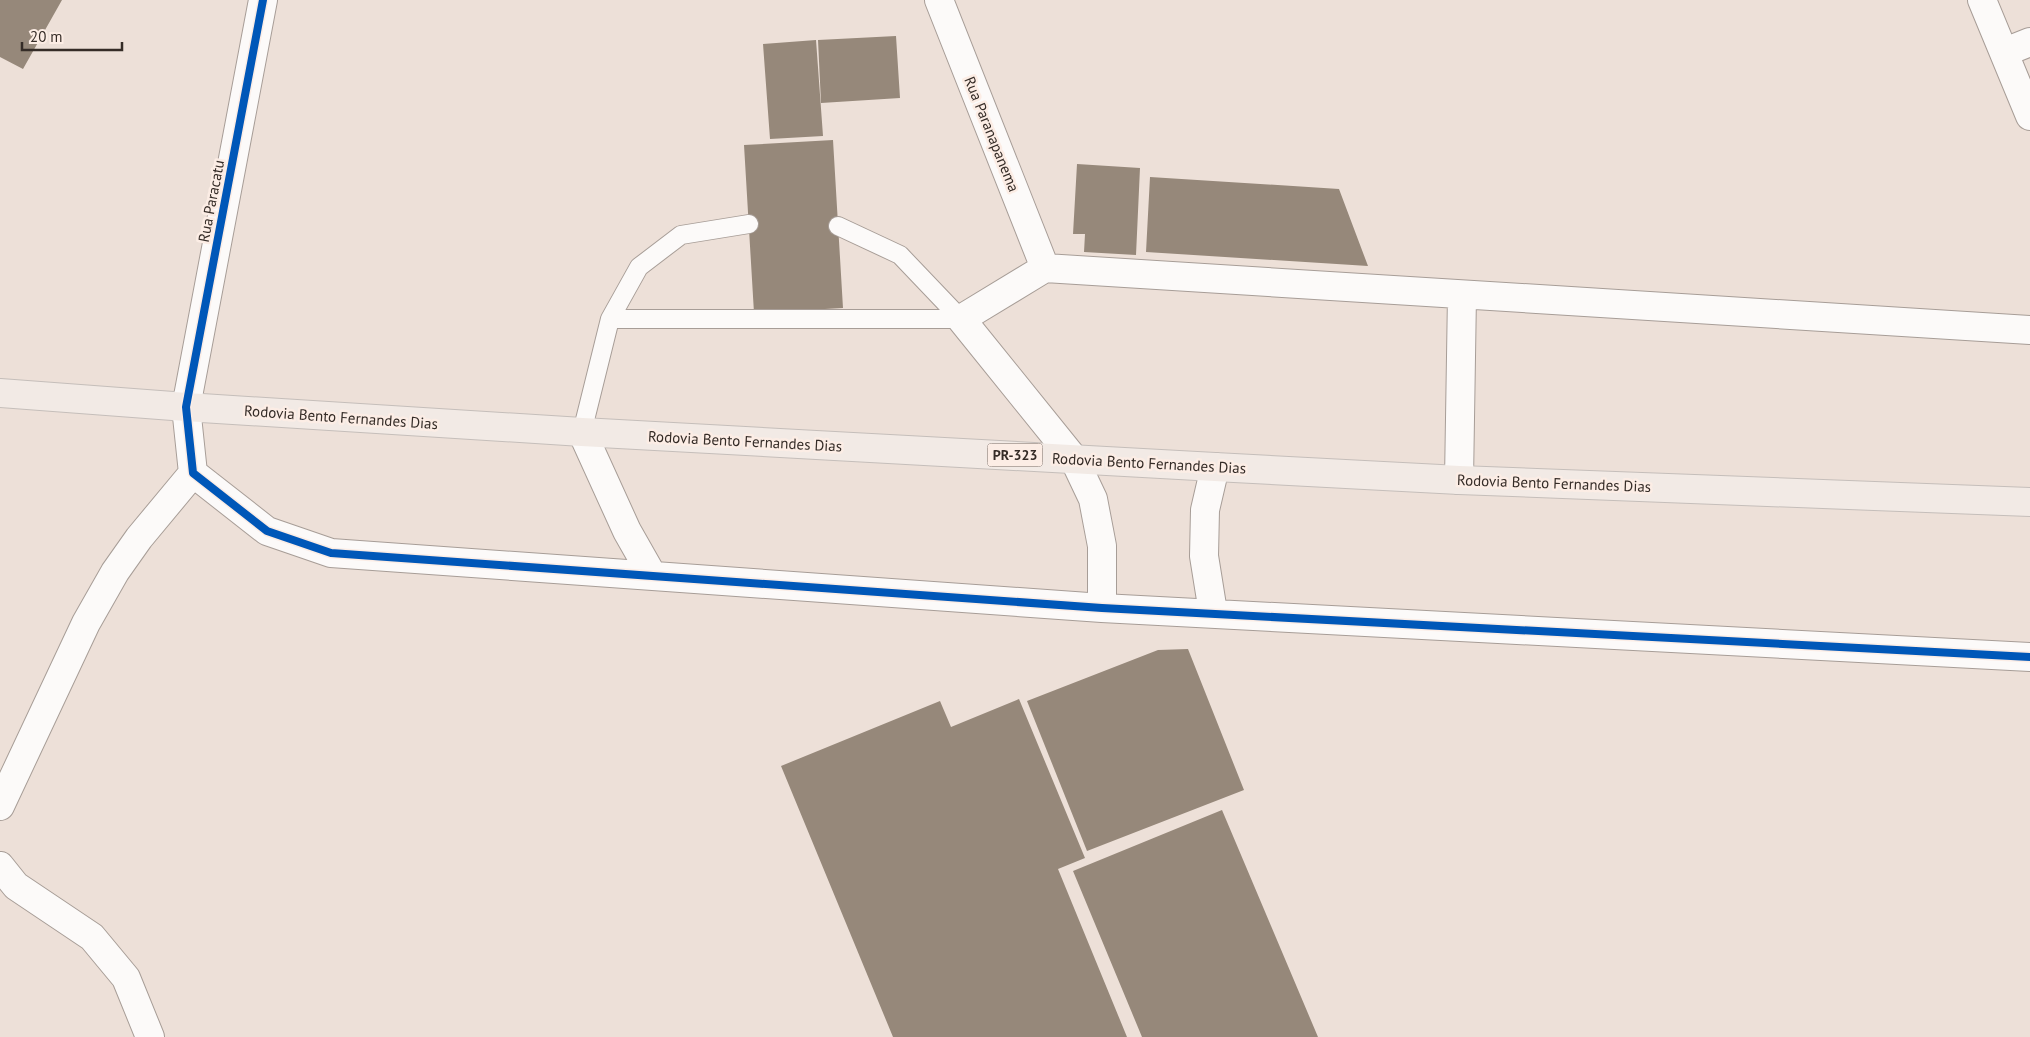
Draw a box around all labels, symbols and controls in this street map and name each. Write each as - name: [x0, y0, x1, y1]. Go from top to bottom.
- scale bar: [22, 20, 122, 52]
- text: 20 m: [30, 27, 63, 46]
- street label: Rua Paranapanema: [960, 74, 1024, 194]
- street label: Rua Paracatu: [194, 158, 228, 244]
- street label: Rodovia Bento Fernandes Dias: [243, 401, 439, 433]
- street label: Rodovia Bento Fernandes Dias: [647, 426, 843, 456]
- road number: PR-323: [988, 444, 1042, 466]
- street label: Rodovia Bento Fernandes Dias: [1051, 448, 1247, 478]
- street label: Rodovia Bento Fernandes Dias: [1457, 470, 1651, 496]

